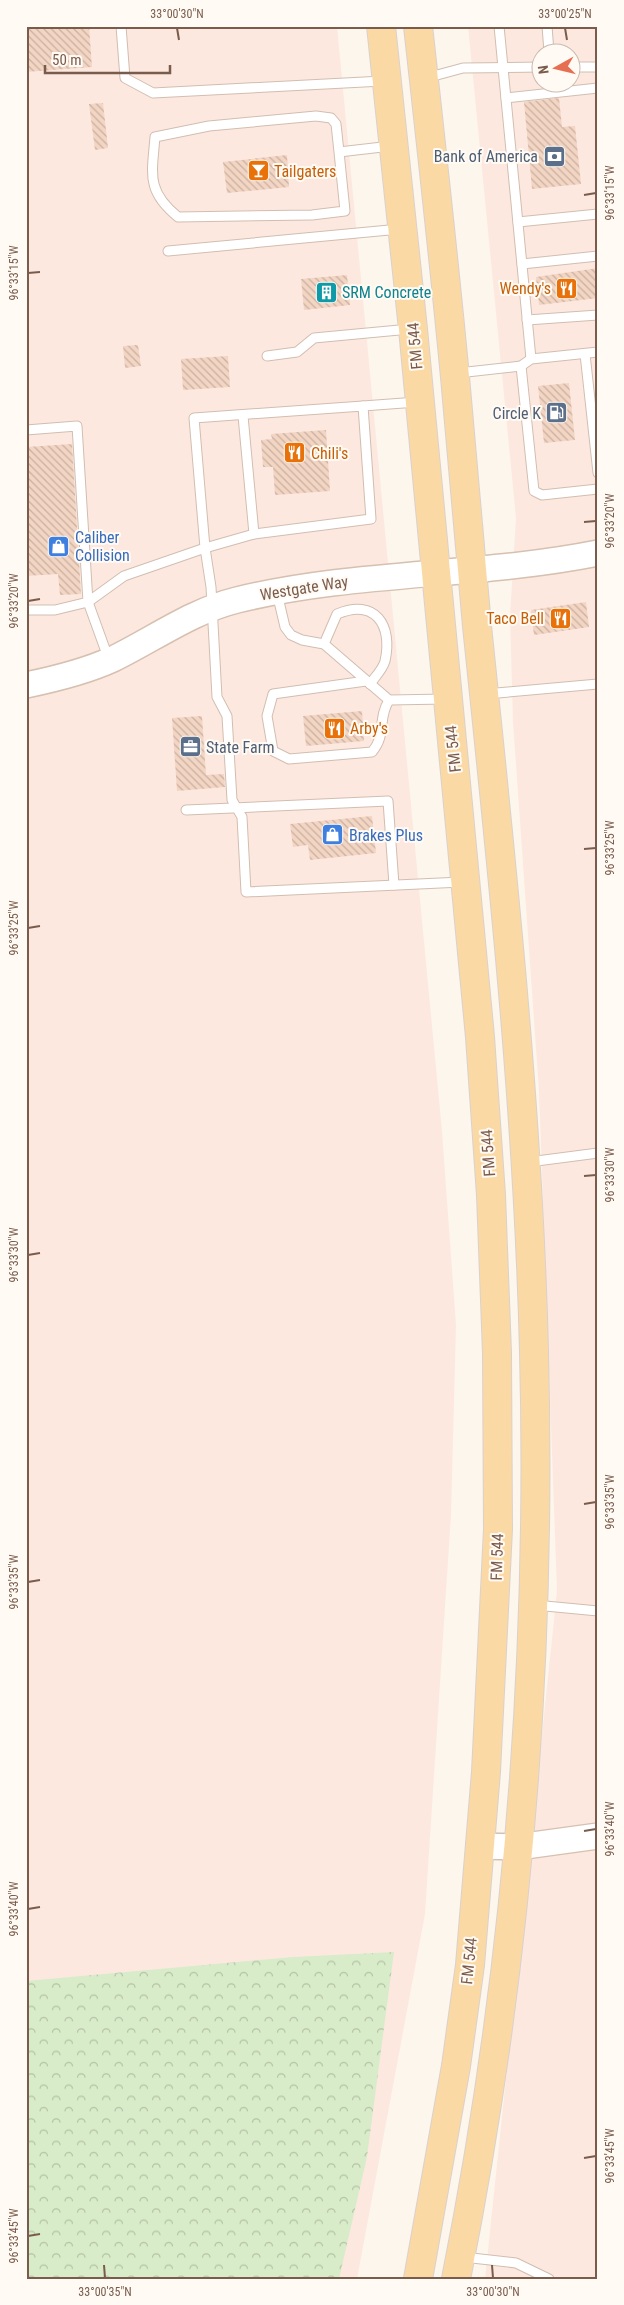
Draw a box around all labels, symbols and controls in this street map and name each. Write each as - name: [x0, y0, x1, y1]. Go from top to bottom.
- text: 33°00'30"N: [150, 7, 204, 21]
- text: 33°00'25"N: [538, 7, 592, 21]
- scale bar: [45, 42, 170, 74]
- north arrow: [532, 42, 582, 92]
- text: 50 m: [52, 51, 82, 69]
- text: N: [535, 64, 552, 75]
- bank icon: Bank of America: [542, 144, 566, 168]
- place label: Bank of America: [434, 147, 538, 166]
- bar icon: Tailgaters: [246, 159, 270, 183]
- place label: Tailgaters: [274, 162, 336, 181]
- text: 96°33'15"W: [603, 165, 617, 221]
- text: 96°33'15"W: [7, 245, 21, 301]
- restaurant icon: Wendy's: [555, 276, 579, 300]
- place label: Wendy's: [500, 279, 551, 298]
- building icon: SRM Concrete: [314, 280, 338, 304]
- place label: SRM Concrete: [342, 283, 431, 302]
- street label: FM 544: [403, 322, 427, 370]
- fuel station icon: Circle K: [545, 401, 569, 425]
- place label: Circle K: [493, 404, 541, 423]
- restaurant icon: Chili's: [283, 441, 307, 465]
- place label: Chili's: [311, 444, 348, 463]
- text: 96°33'20"W: [603, 493, 617, 549]
- place label: Caliber Collision: [75, 528, 130, 565]
- shop icon: Caliber Collision: [47, 534, 71, 558]
- street label: Westgate Way: [259, 572, 350, 604]
- text: 96°33'20"W: [7, 573, 21, 629]
- restaurant icon: Taco Bell: [548, 606, 572, 630]
- place label: Taco Bell: [486, 609, 544, 628]
- restaurant icon: Arby's: [322, 716, 346, 740]
- place label: Arby's: [350, 719, 388, 738]
- street label: FM 544: [441, 724, 465, 773]
- office icon: State Farm: [178, 735, 202, 759]
- place label: State Farm: [206, 738, 275, 757]
- text: 96°33'25"W: [603, 820, 617, 876]
- shop icon: Brakes Plus: [321, 823, 345, 847]
- place label: Brakes Plus: [349, 826, 423, 845]
- text: 96°33'25"W: [7, 900, 21, 956]
- street label: FM 544: [477, 1129, 499, 1177]
- text: 96°33'30"W: [603, 1147, 617, 1203]
- text: 96°33'30"W: [7, 1227, 21, 1283]
- text: 96°33'35"W: [603, 1474, 617, 1530]
- street label: FM 544: [487, 1533, 507, 1581]
- text: 96°33'35"W: [7, 1554, 21, 1610]
- text: 96°33'40"W: [603, 1801, 617, 1857]
- text: 96°33'40"W: [7, 1881, 21, 1937]
- street label: FM 544: [457, 1936, 481, 1985]
- text: 96°33'45"W: [603, 2128, 617, 2184]
- text: 96°33'45"W: [7, 2208, 21, 2264]
- text: 33°00'35"N: [78, 2285, 132, 2299]
- text: 33°00'30"N: [466, 2285, 520, 2299]

